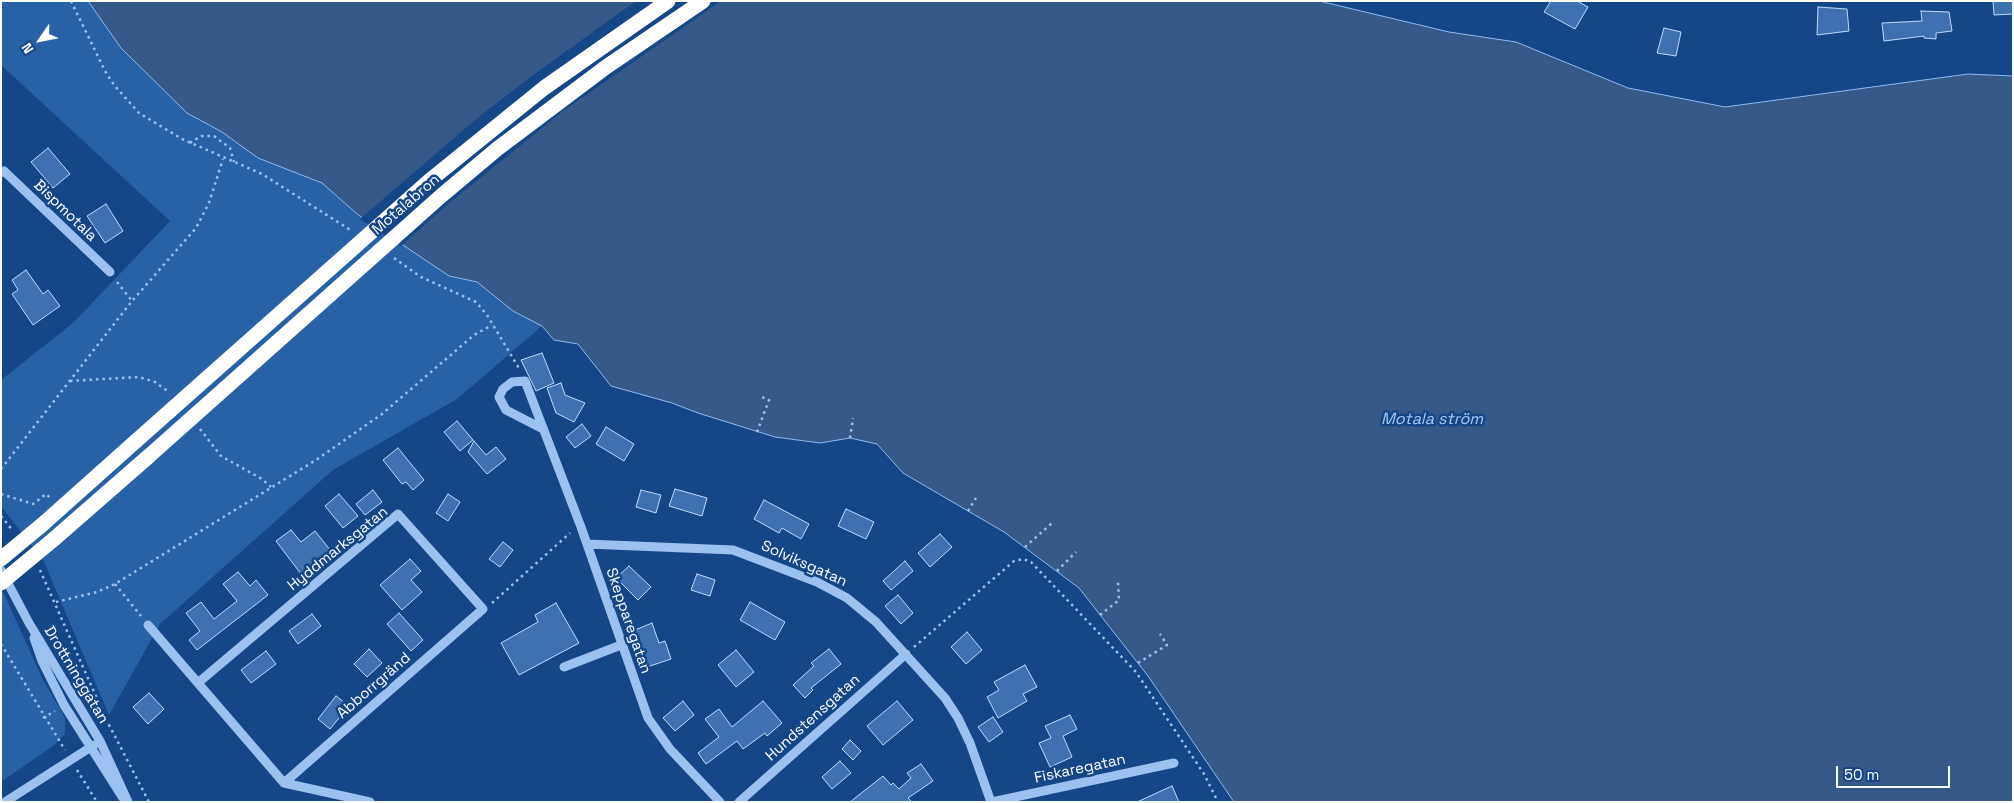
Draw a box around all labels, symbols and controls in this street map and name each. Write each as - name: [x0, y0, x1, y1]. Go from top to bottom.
- north arrow: [15, 15, 65, 65]
- text: N: [17, 39, 38, 57]
- street label: Motalabron: [369, 171, 443, 239]
- street label: Bispmotala: [30, 176, 100, 246]
- water label: Motala ström: [1381, 410, 1483, 430]
- street label: Hyddmarksgatan: [284, 503, 392, 595]
- street label: Solviksgatan: [758, 537, 850, 591]
- street label: Skepparegatan: [602, 566, 654, 676]
- street label: Drottninggatan: [40, 623, 112, 727]
- street label: Abborrgränd: [334, 649, 414, 723]
- street label: Hundstensgatan: [762, 671, 864, 765]
- street label: Fiskaregatan: [1033, 751, 1127, 787]
- scale bar: [1839, 756, 1953, 788]
- text: 50 m: [1844, 765, 1879, 784]

